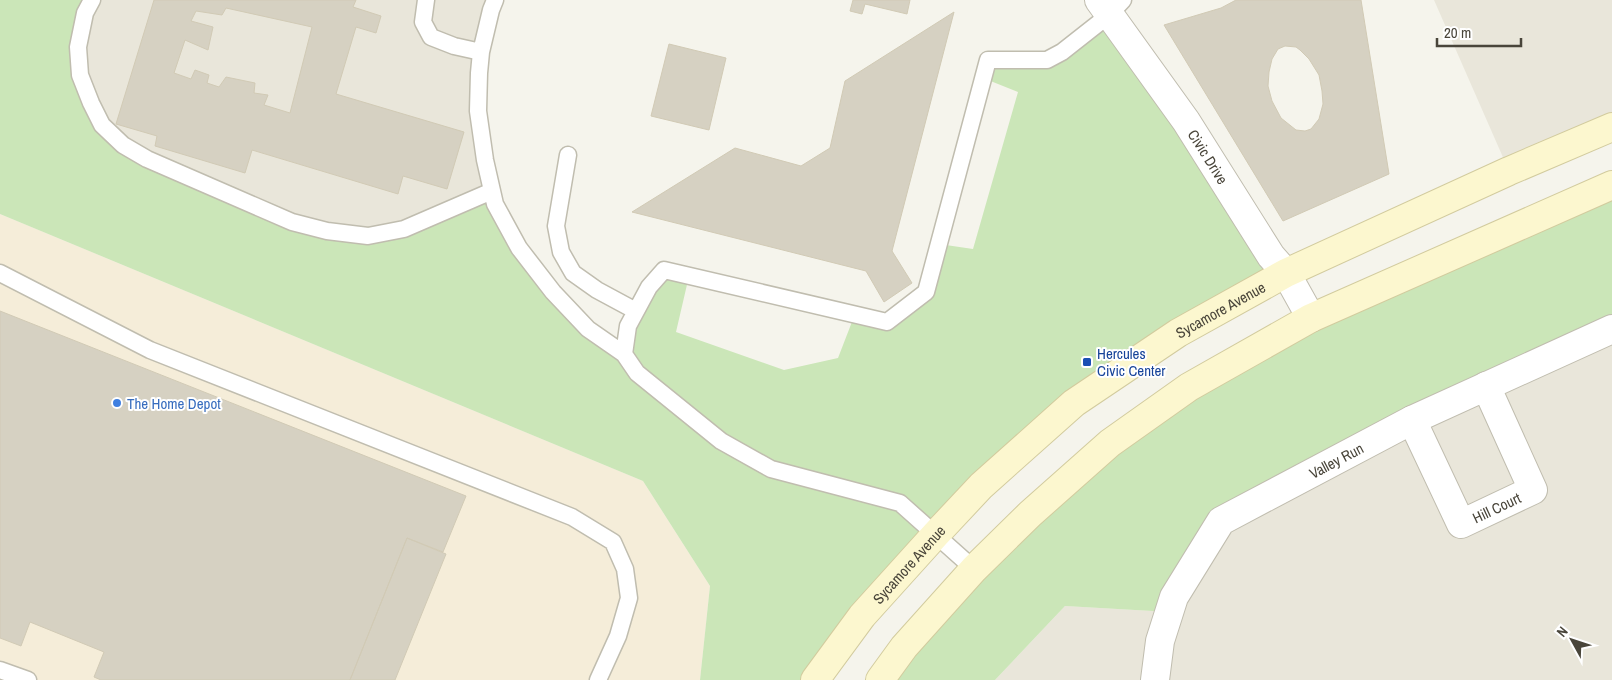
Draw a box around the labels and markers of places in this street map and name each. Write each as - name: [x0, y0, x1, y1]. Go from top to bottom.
- place label: Hercules Civic Center: [1097, 343, 1165, 381]
- marker: Hercules Civic Center: [1081, 356, 1093, 368]
- place label: The Home Depot: [127, 393, 221, 414]
- marker: The Home Depot: [111, 397, 123, 409]

